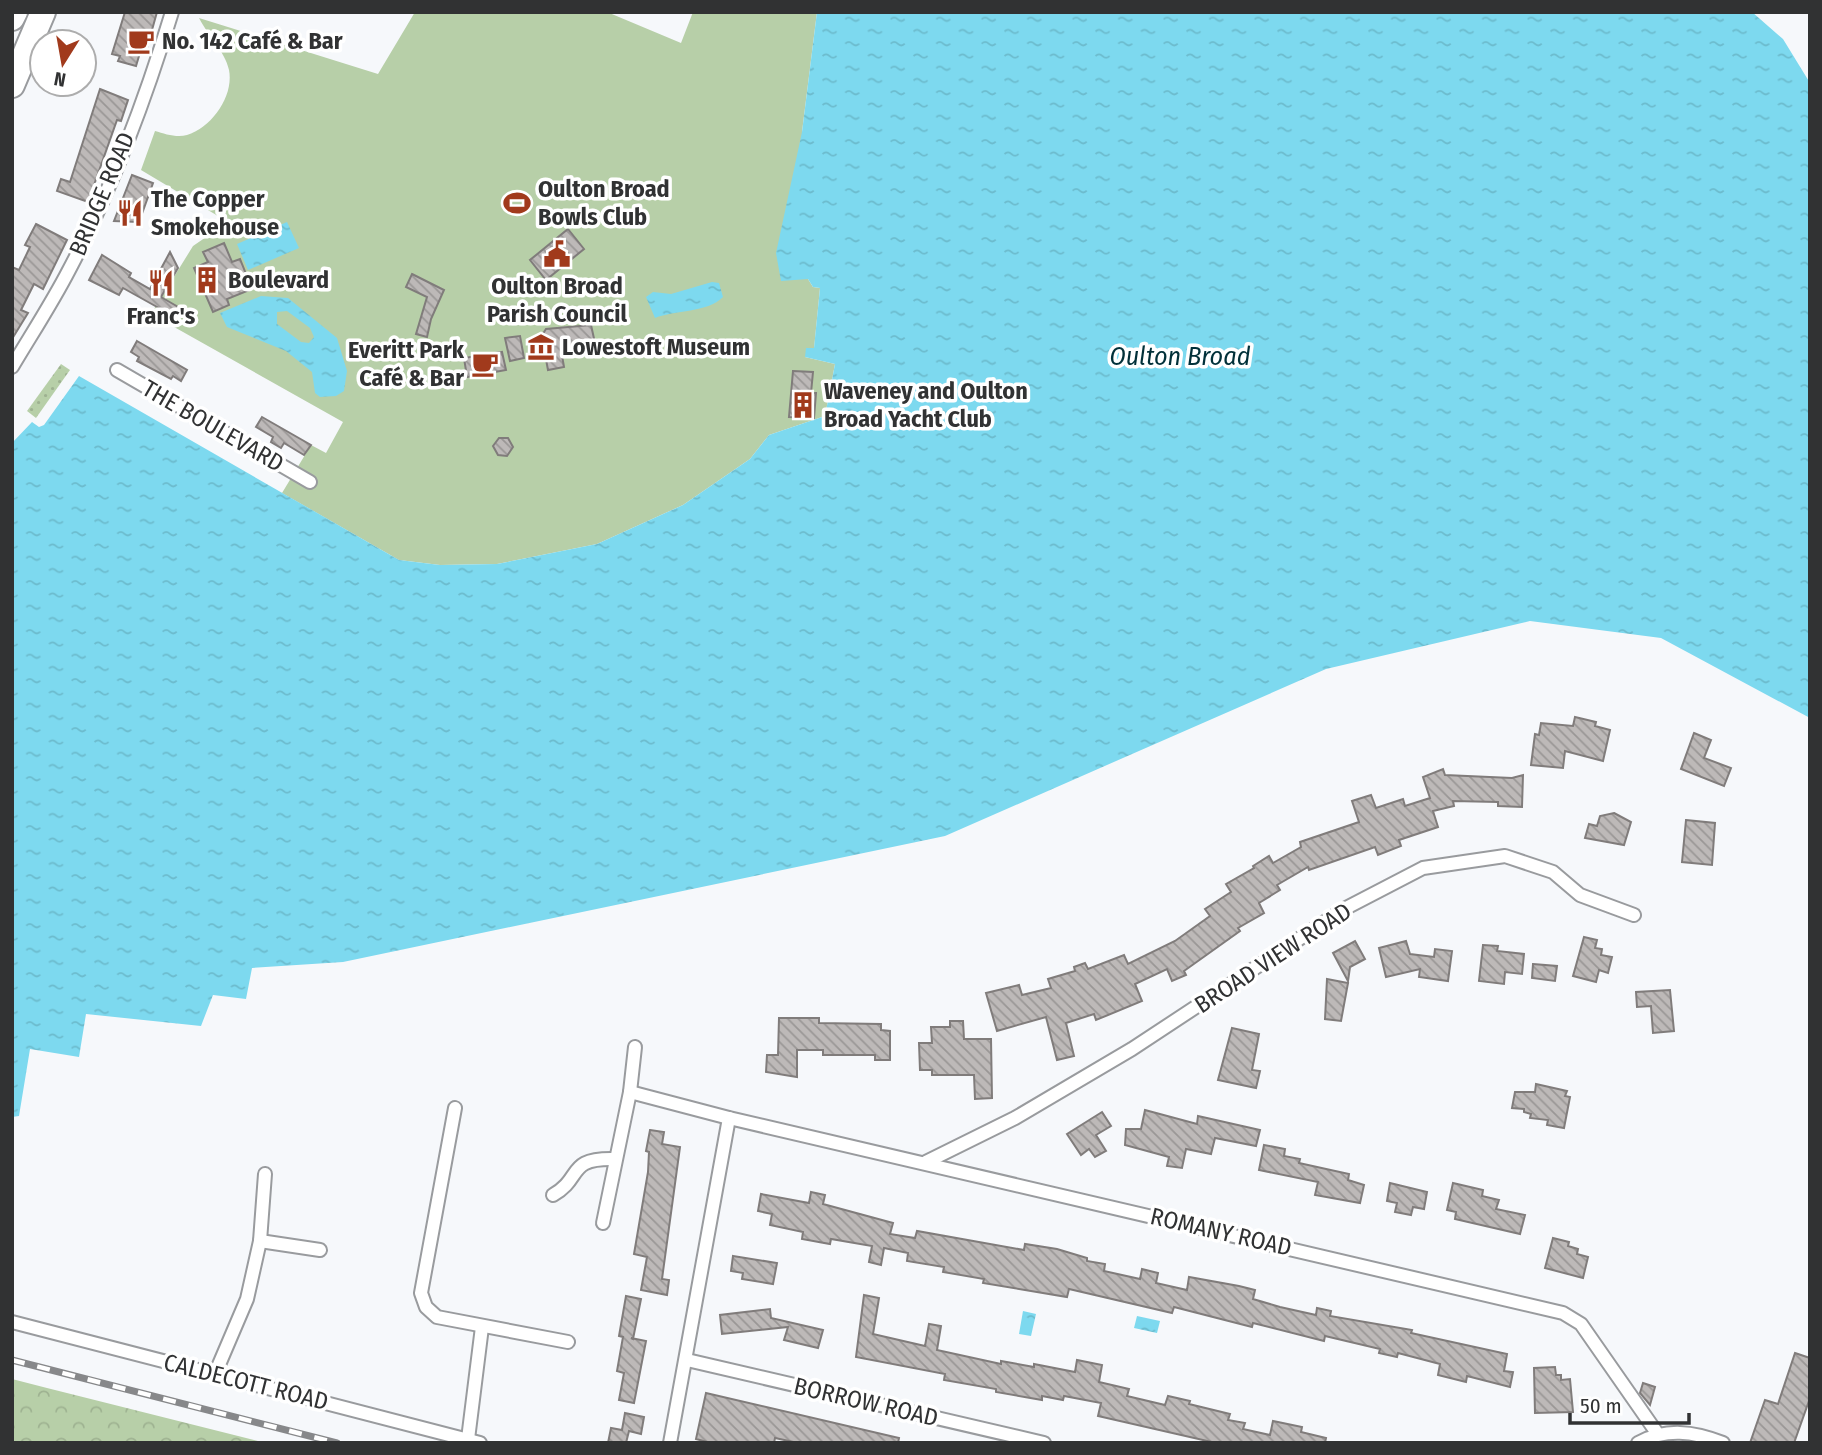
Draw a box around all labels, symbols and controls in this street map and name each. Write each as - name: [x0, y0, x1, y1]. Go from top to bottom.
- cafe icon: No. 142 Café & Bar: [126, 26, 156, 56]
- place label: No. 142 Café & Bar: [162, 27, 343, 55]
- north arrow: [28, 28, 98, 98]
- text: N: [52, 67, 68, 92]
- street label: BRIDGE ROAD: [63, 128, 141, 260]
- place label: Oulton Broad Bowls Club: [538, 175, 670, 231]
- place label: The Copper Smokehouse: [151, 185, 279, 241]
- sports icon: Oulton Broad Bowls Club: [502, 188, 532, 218]
- restaurant icon: The Copper Smokehouse: [115, 198, 145, 228]
- public building icon: Oulton Broad Parish Council: [542, 239, 572, 269]
- building icon: Boulevard: [192, 265, 222, 295]
- place label: Boulevard: [228, 266, 329, 294]
- restaurant icon: Franc's: [146, 268, 176, 298]
- place label: Oulton Broad Parish Council: [487, 272, 627, 328]
- place label: Franc's: [127, 302, 196, 330]
- museum icon: Lowestoft Museum: [526, 332, 556, 362]
- place label: Lowestoft Museum: [562, 333, 750, 361]
- place label: Everitt Park Café & Bar: [348, 336, 465, 392]
- water label: Oulton Broad: [1109, 341, 1251, 372]
- cafe icon: Everitt Park Café & Bar: [470, 349, 500, 379]
- street label: THE BOULEVARD: [137, 374, 289, 478]
- place label: Waveney and Oulton Broad Yacht Club: [824, 377, 1028, 433]
- building icon: Waveney and Oulton Broad Yacht Club: [788, 390, 818, 420]
- street label: BROAD VIEW ROAD: [1190, 897, 1356, 1019]
- street label: ROMANY ROAD: [1148, 1202, 1294, 1262]
- street label: CALDECOTT ROAD: [161, 1348, 331, 1416]
- street label: BORROW ROAD: [791, 1372, 941, 1432]
- scale bar: [1570, 1382, 1689, 1426]
- text: 50 m: [1580, 1393, 1622, 1419]

